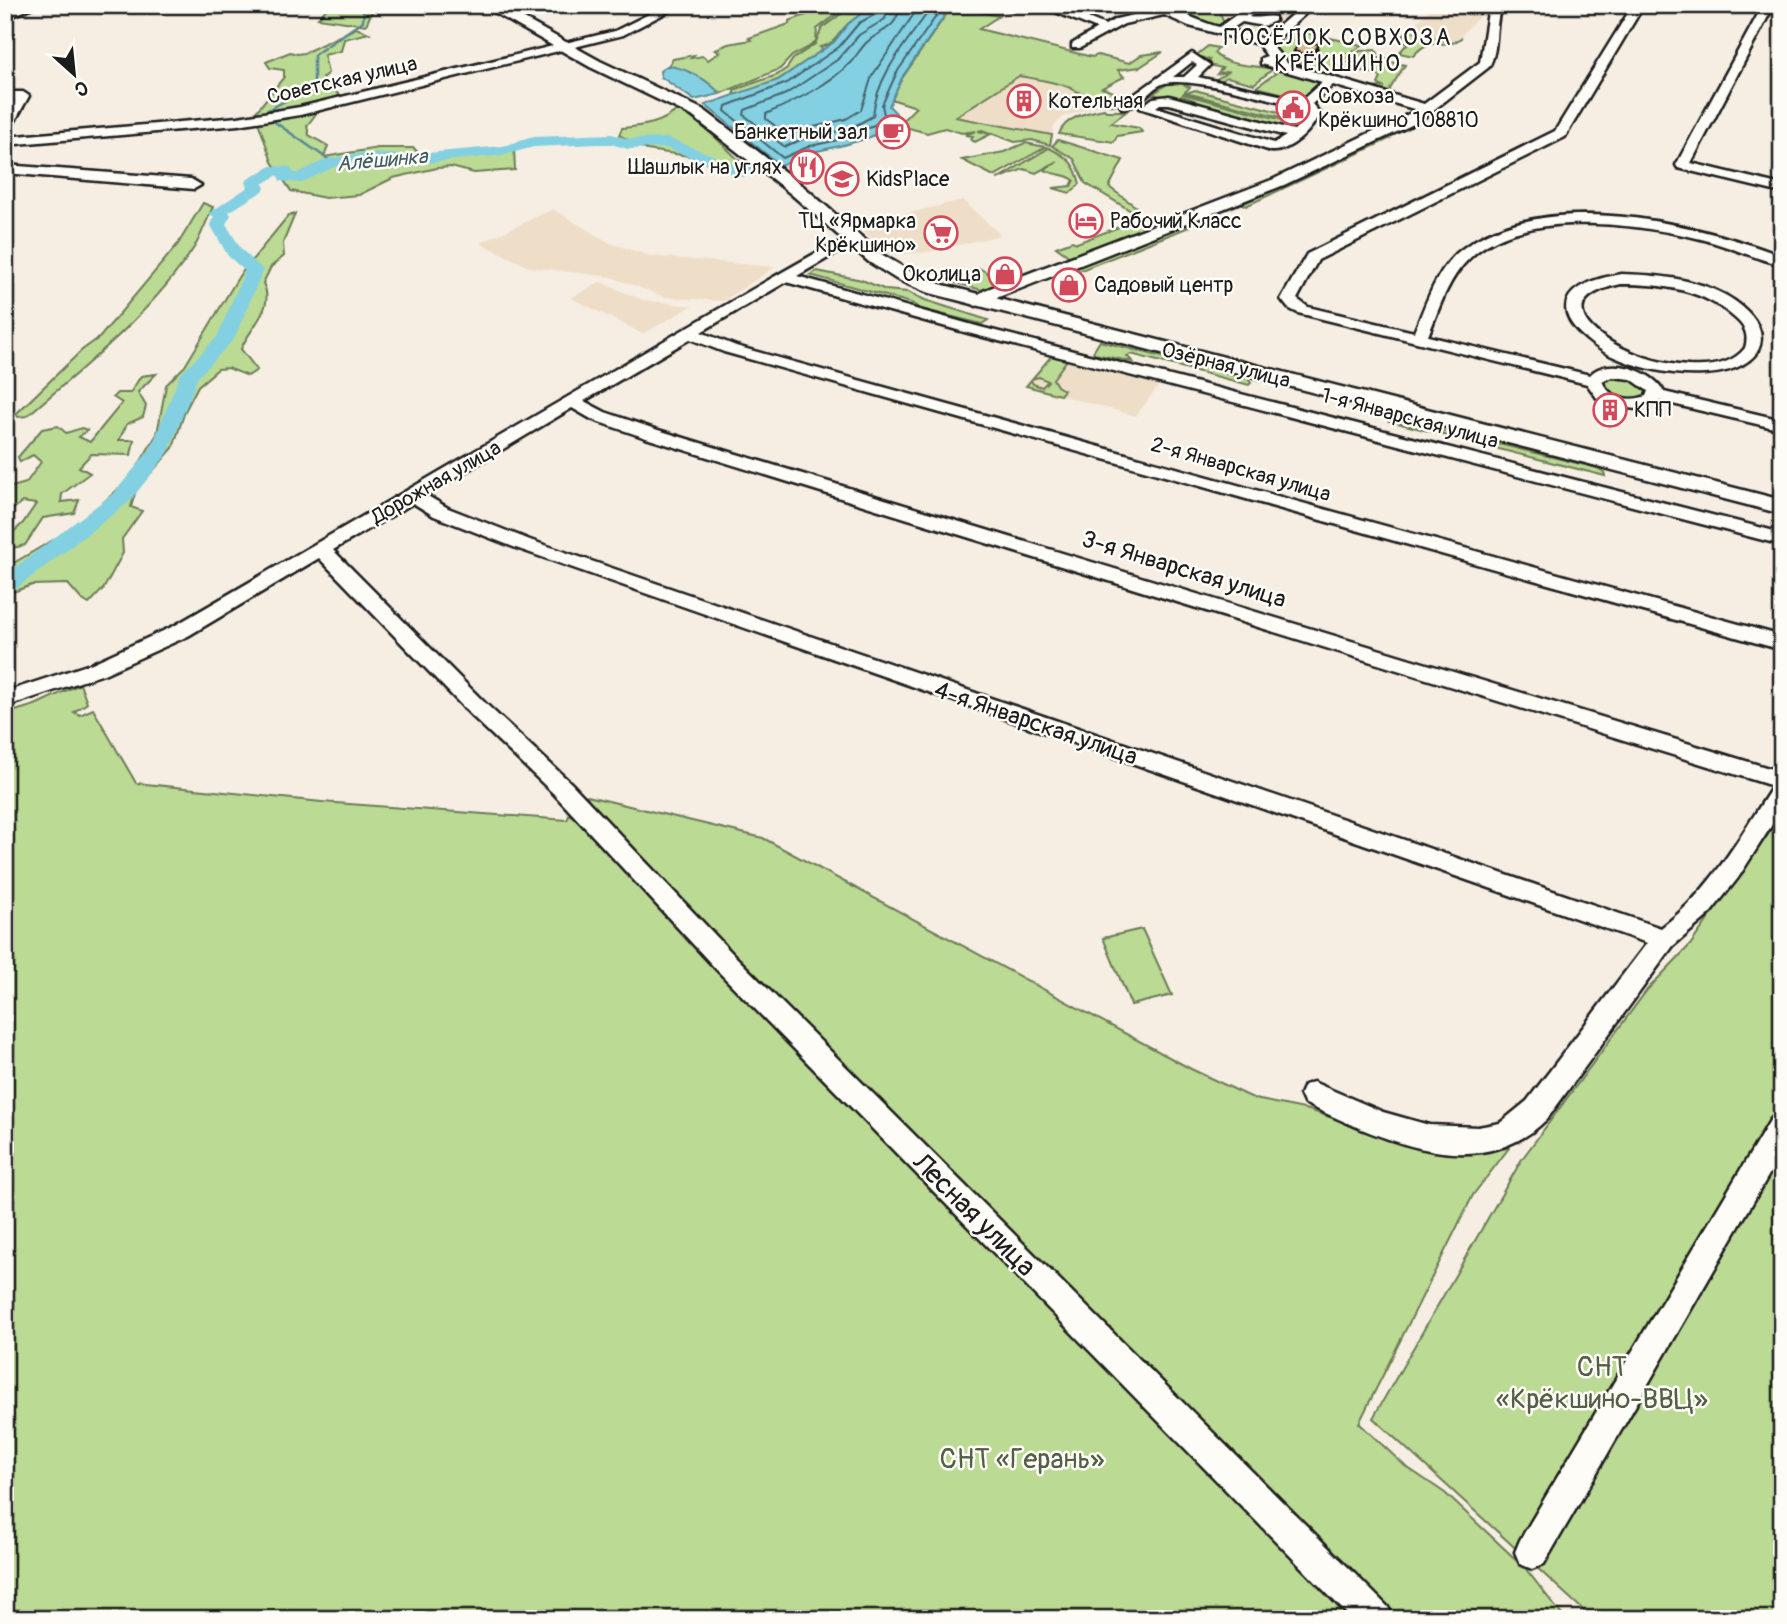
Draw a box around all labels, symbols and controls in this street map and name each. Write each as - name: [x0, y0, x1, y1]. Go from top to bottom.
- district label: ПОСЁЛОК СОВХОЗА КРЁКШИНО: [1224, 23, 1452, 78]
- north arrow: [38, 38, 108, 108]
- street label: Советская улица: [264, 50, 420, 111]
- text: С: [70, 75, 92, 102]
- building icon: Котельная: [1005, 82, 1043, 120]
- place label: Совхоза Крёкшино 108810: [1318, 83, 1479, 134]
- place label: Котельная: [1048, 88, 1143, 115]
- public building icon: Совхоза Крёкшино 108810: [1274, 89, 1312, 127]
- cafe icon: Банкетный зал: [874, 113, 912, 151]
- place label: Банкетный зал: [734, 119, 868, 146]
- water label: Алёшинка: [335, 143, 430, 178]
- restaurant icon: Шашлык на углях: [788, 148, 826, 186]
- place label: Шашлык на углях: [628, 154, 782, 181]
- school or university icon: KidsPlace: [823, 160, 861, 198]
- place label: KidsPlace: [866, 166, 950, 193]
- hotel icon: Рабочий Класс: [1067, 202, 1105, 240]
- place label: ТЦ «Ярмарка Крёкшино»: [798, 208, 916, 259]
- place label: Рабочий Класс: [1110, 208, 1242, 235]
- supermarket icon: ТЦ «Ярмарка Крёкшино»: [922, 214, 960, 252]
- shop icon: Околица: [986, 255, 1024, 293]
- place label: Околица: [902, 261, 981, 288]
- shop icon: Садовый центр: [1050, 266, 1088, 304]
- place label: Садовый центр: [1094, 272, 1234, 299]
- street label: Озёрная улица: [1159, 336, 1293, 395]
- street label: 1-я Январская улица: [1318, 382, 1501, 455]
- building icon: КПП: [1591, 391, 1629, 429]
- place label: КПП: [1634, 397, 1671, 424]
- street label: 2-я Январская улица: [1148, 431, 1334, 508]
- street label: Дорожная улица: [366, 434, 506, 531]
- street label: 3-я Январская улица: [1078, 525, 1290, 614]
- street label: 4-я Январская улица: [931, 675, 1141, 772]
- street label: Лесная улица: [904, 1145, 1043, 1284]
- park label: СНТ «Крёкшино-ВВЦ»: [1496, 1350, 1708, 1417]
- park label: СНТ «Герань»: [939, 1442, 1105, 1477]

